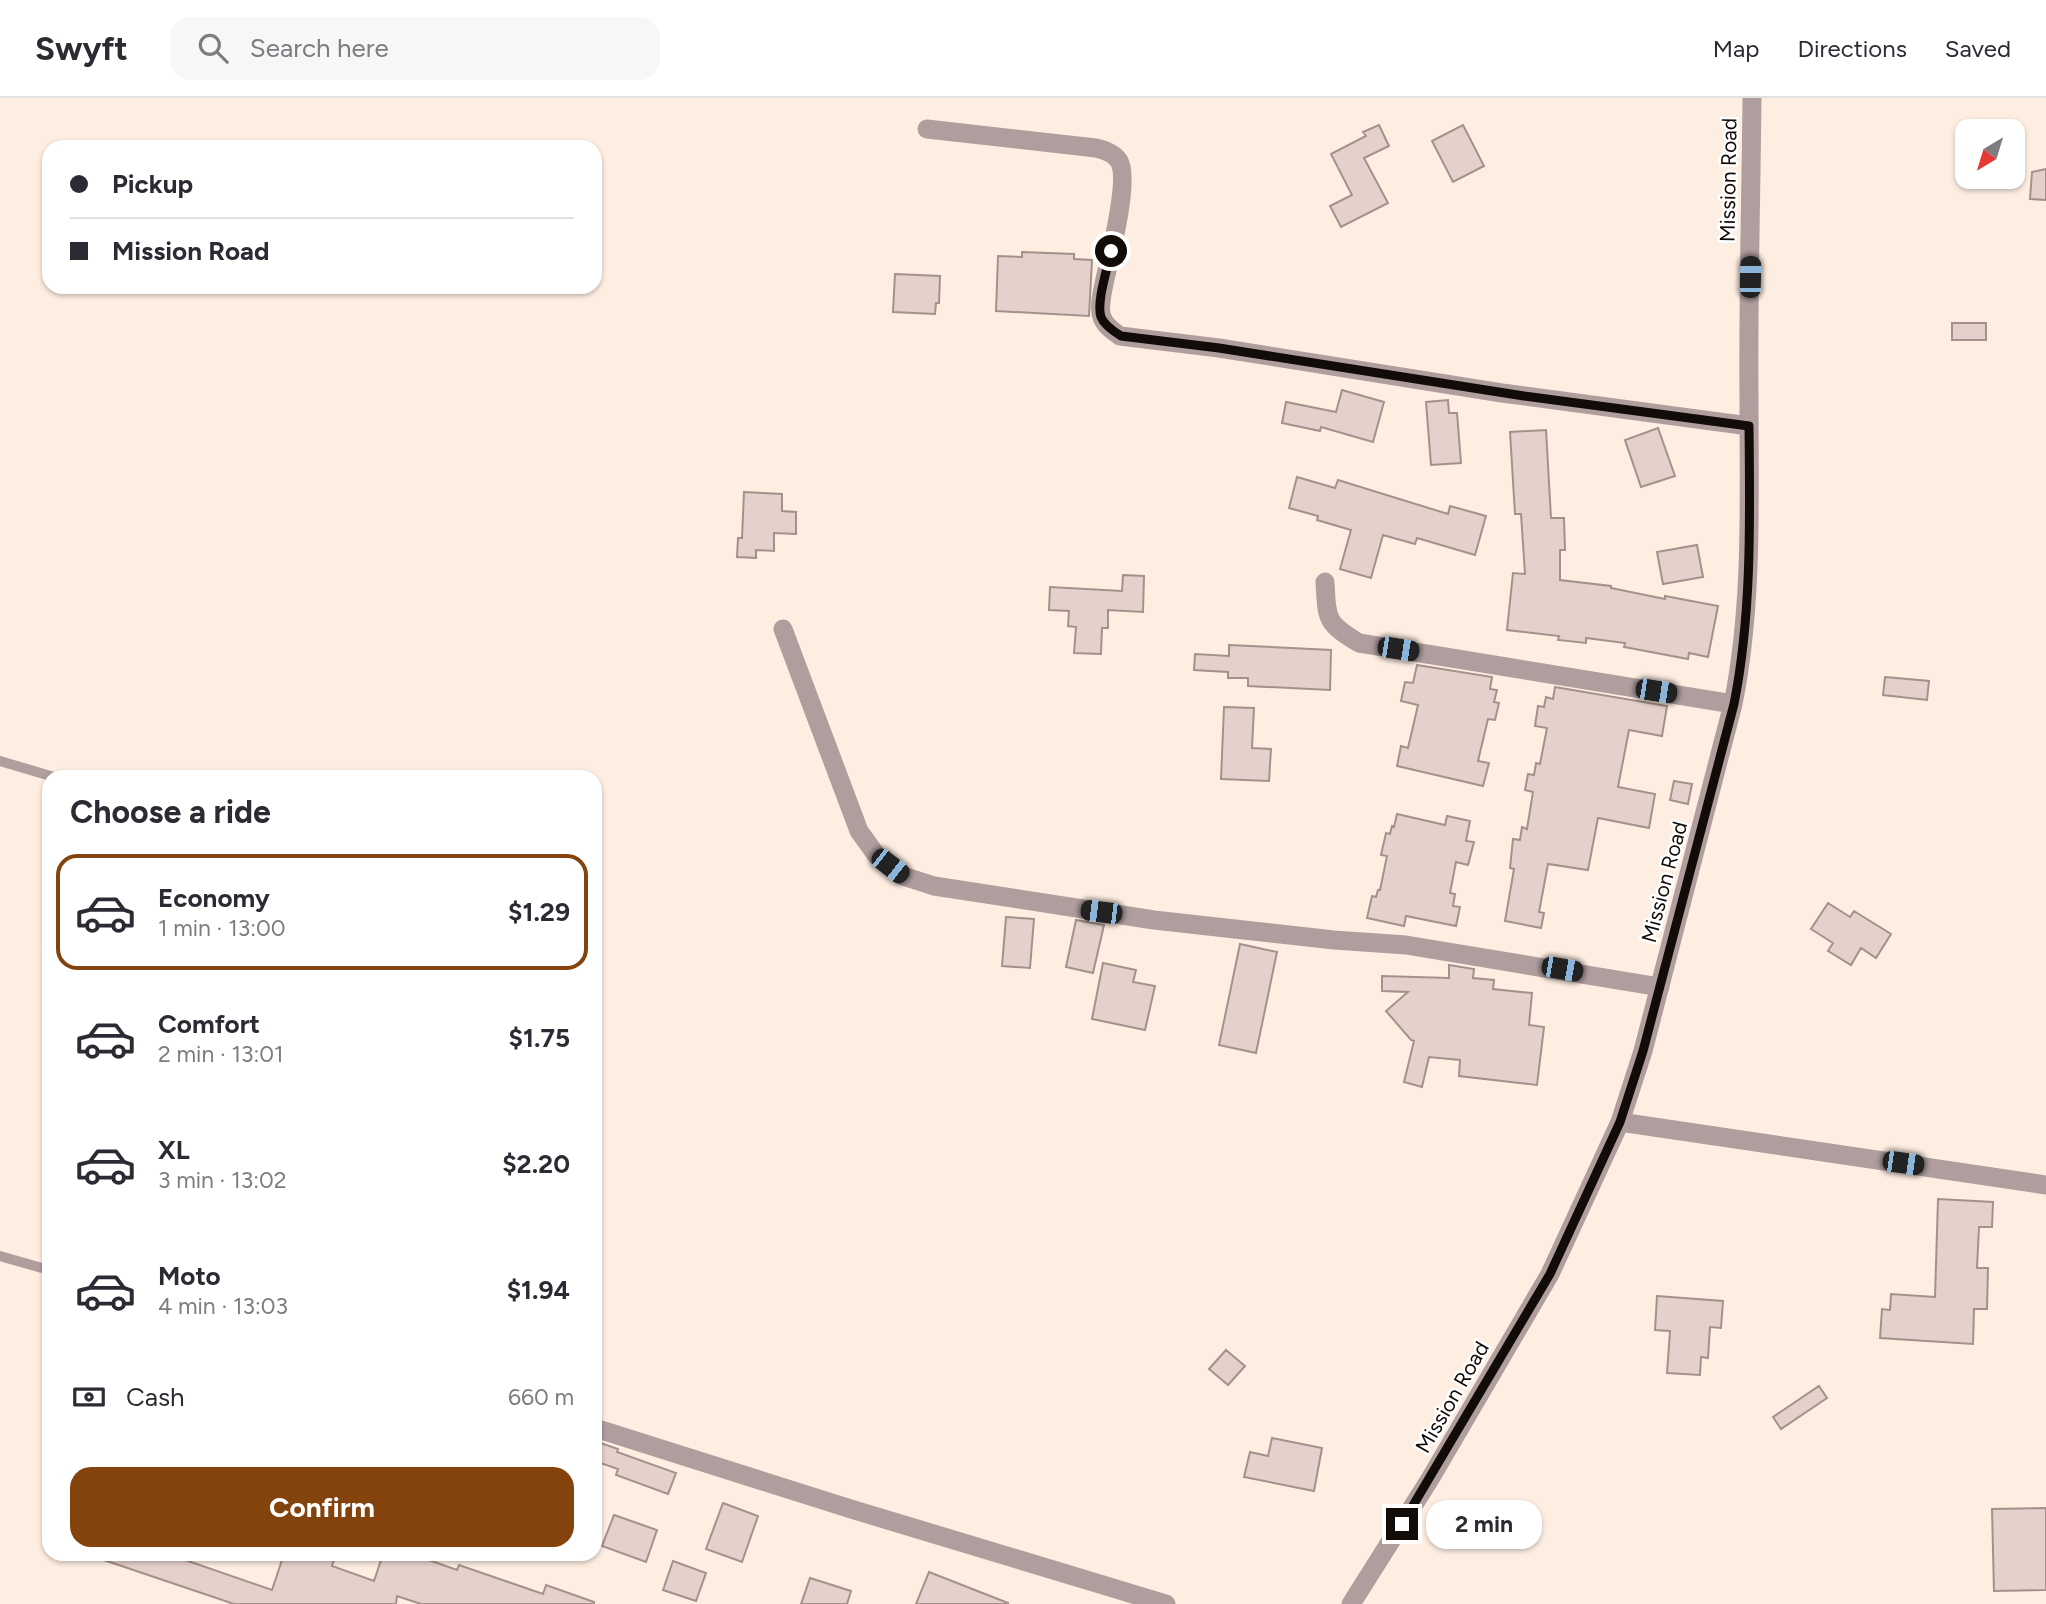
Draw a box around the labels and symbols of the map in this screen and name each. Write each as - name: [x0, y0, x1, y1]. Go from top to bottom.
- street label: Mission Road: [1714, 118, 1742, 242]
- north arrow: [1955, 119, 2025, 189]
- route start: [1095, 235, 1127, 267]
- car: [1740, 256, 1761, 298]
- car: [1376, 635, 1421, 663]
- car: [1634, 677, 1679, 705]
- street label: Mission Road: [1636, 819, 1692, 945]
- car: [867, 845, 914, 887]
- car: [1079, 899, 1124, 925]
- car: [1540, 955, 1585, 983]
- car: [1881, 1150, 1926, 1176]
- street label: Mission Road: [1410, 1337, 1494, 1457]
- callout: 2 min: [1426, 1500, 1542, 1548]
- route end: [1386, 1508, 1418, 1540]

